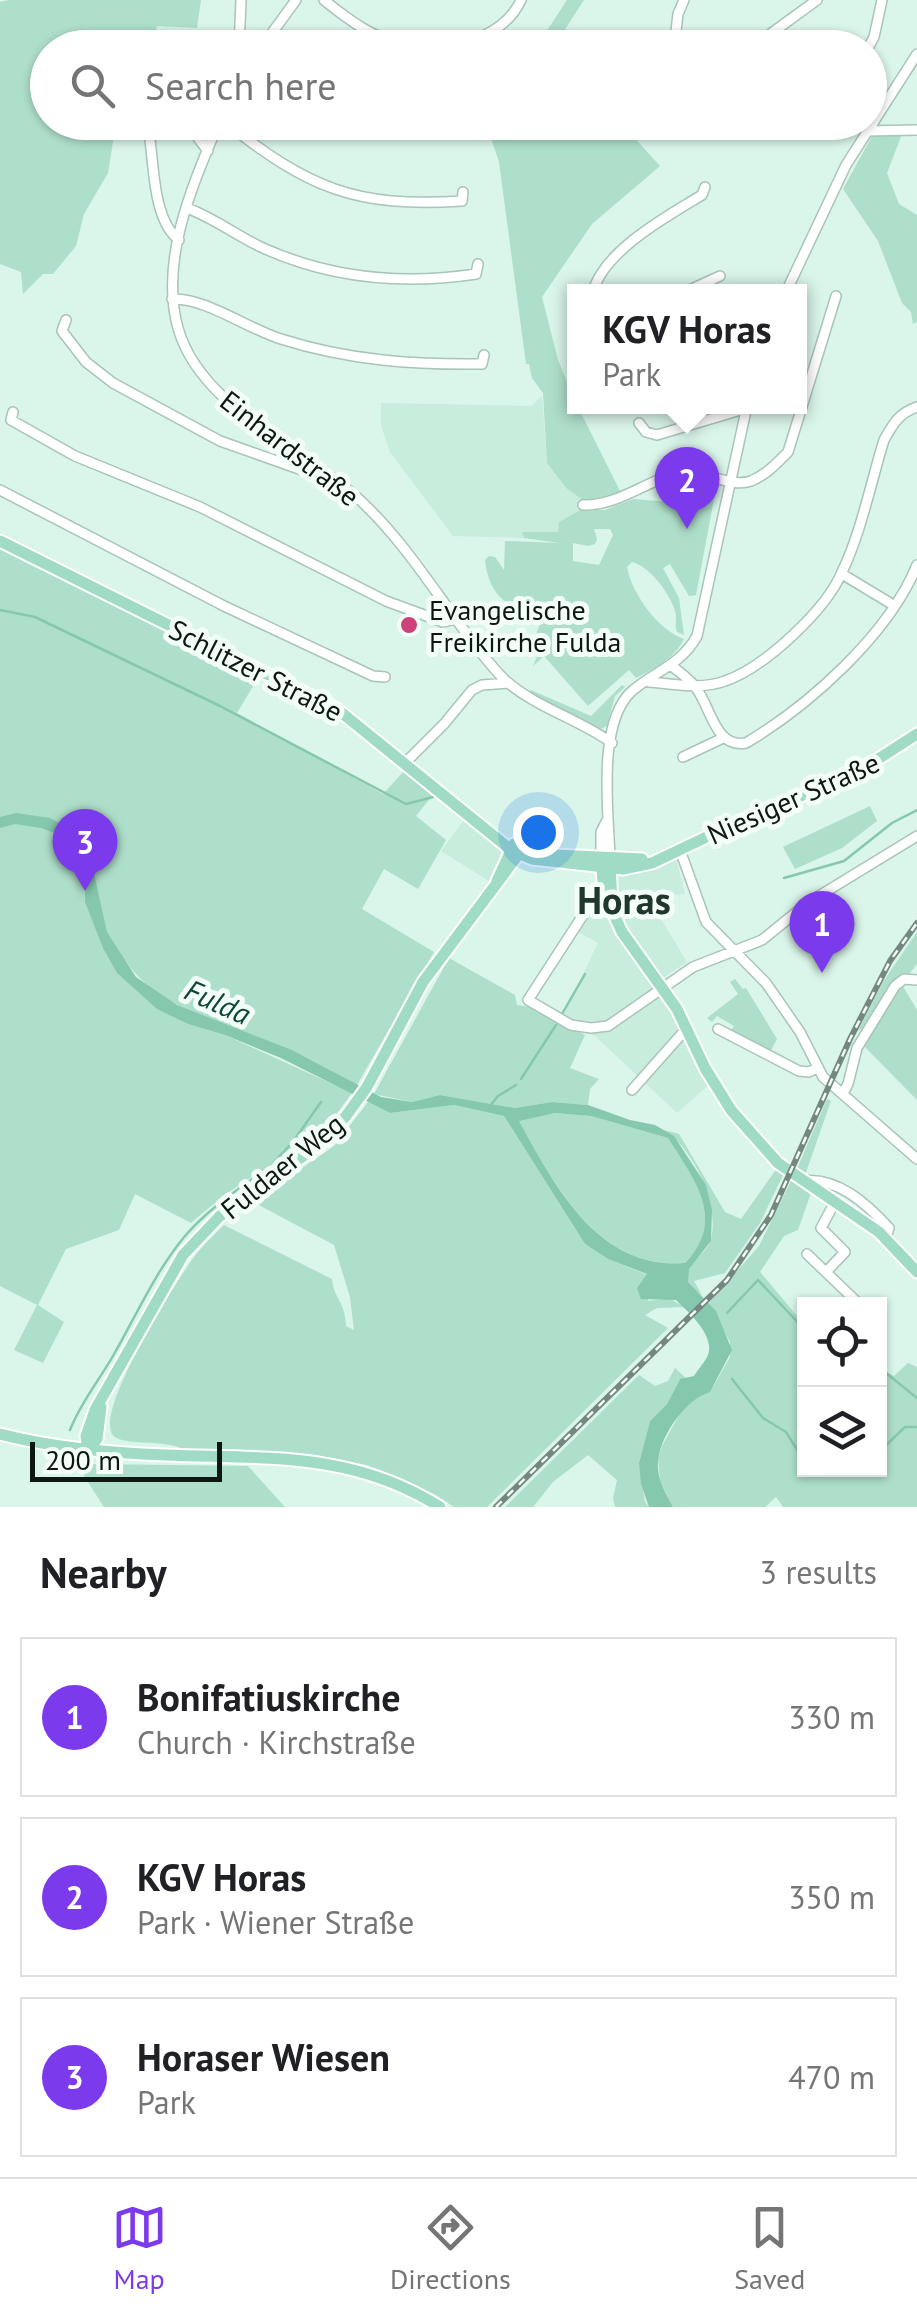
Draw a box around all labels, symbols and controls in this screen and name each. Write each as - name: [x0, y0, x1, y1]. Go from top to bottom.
- search box: [30, 30, 887, 140]
- icon: search: [65, 58, 120, 113]
- text: Search here: [145, 61, 337, 110]
- popup: [567, 284, 807, 414]
- text: KGV Horas: [602, 304, 772, 353]
- text: Park: [602, 353, 661, 395]
- street label: Einhardstraße: [213, 382, 367, 514]
- pin: 2: [654, 446, 720, 529]
- place label: Evangelische Freikirche Fulda: [429, 591, 622, 660]
- street label: Schlitzer Straße: [163, 610, 349, 730]
- marker: Evangelische Freikirche Fulda: [398, 614, 420, 636]
- street label: Niesiger Straße: [701, 744, 885, 852]
- your location: [513, 807, 564, 858]
- pin: 3: [52, 808, 118, 891]
- district label: Horas: [577, 875, 671, 924]
- pin: 1: [790, 890, 854, 973]
- water label: Fulda: [179, 969, 257, 1033]
- street label: Fuldaer Weg: [213, 1105, 351, 1227]
- map controls: [797, 1297, 887, 1477]
- button: locate: [797, 1297, 887, 1387]
- button: layers: [797, 1387, 887, 1477]
- scale bar: [30, 1437, 222, 1482]
- text: 200 m: [45, 1441, 121, 1478]
- text: Nearby: [40, 1545, 167, 1600]
- text: 3 results: [759, 1551, 877, 1593]
- text: Bonifatiuskirche: [137, 1672, 401, 1721]
- text: 1: [65, 1696, 84, 1738]
- text: 330 m: [788, 1696, 875, 1738]
- text: Church · Kirchstraße: [137, 1721, 416, 1763]
- text: KGV Horas: [137, 1852, 306, 1901]
- text: 2: [65, 1876, 84, 1918]
- text: 350 m: [788, 1876, 875, 1918]
- text: Park · Wiener Straße: [137, 1901, 414, 1943]
- text: Horaser Wiesen: [137, 2032, 390, 2081]
- text: 3: [65, 2056, 84, 2098]
- text: 470 m: [788, 2056, 875, 2098]
- text: Park: [137, 2081, 196, 2123]
- tab: Map: [112, 2200, 167, 2297]
- tab: Directions: [390, 2200, 511, 2297]
- tab: Saved: [734, 2200, 805, 2297]

